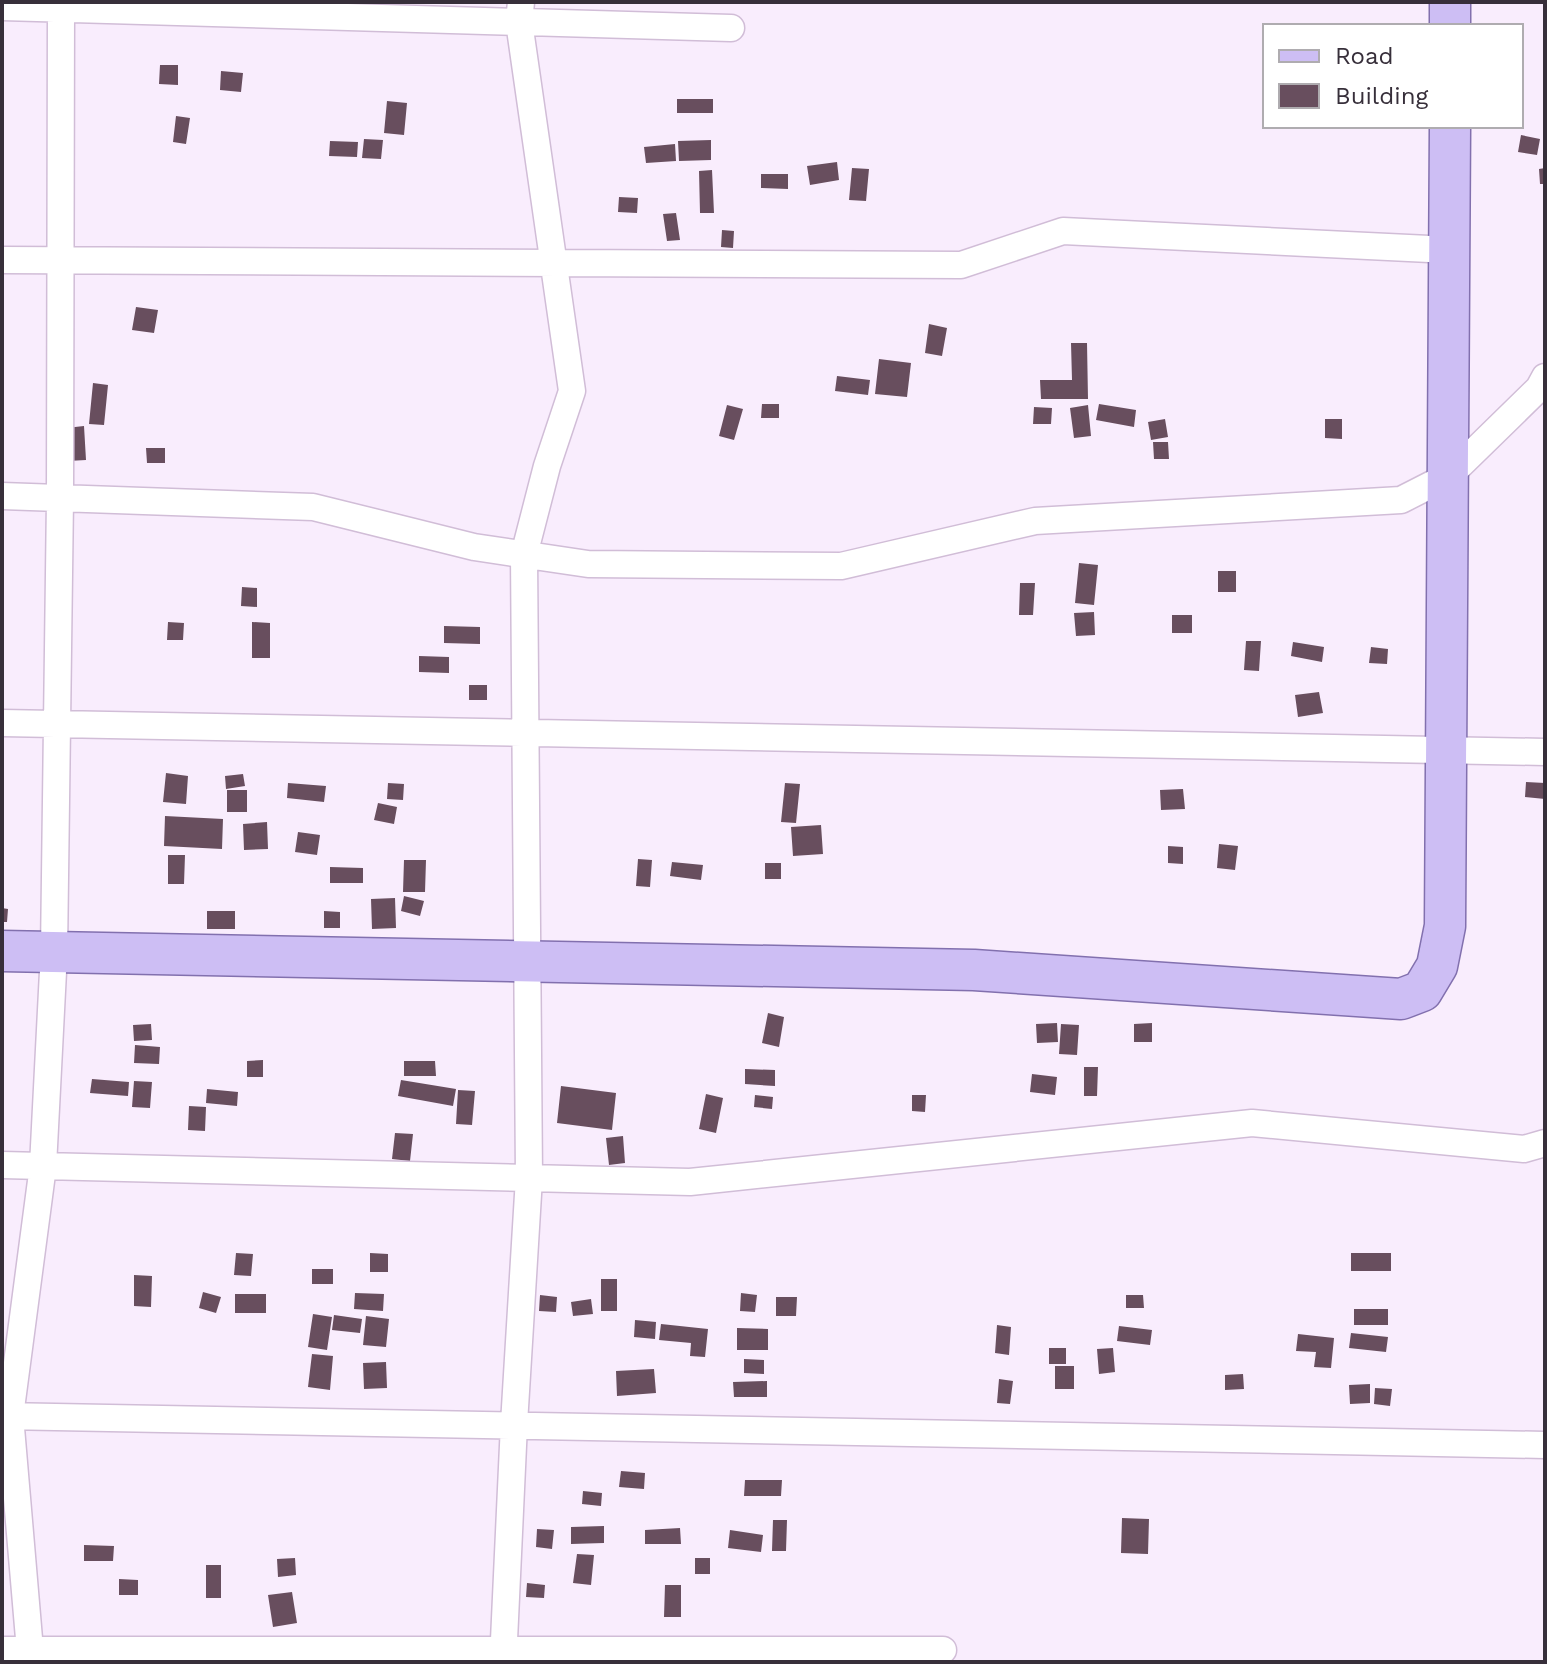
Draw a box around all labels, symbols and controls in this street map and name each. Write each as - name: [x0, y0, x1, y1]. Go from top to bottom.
- legend: [1263, 24, 1523, 128]
- text: Road: [1335, 42, 1394, 70]
- text: Building: [1335, 82, 1428, 110]

